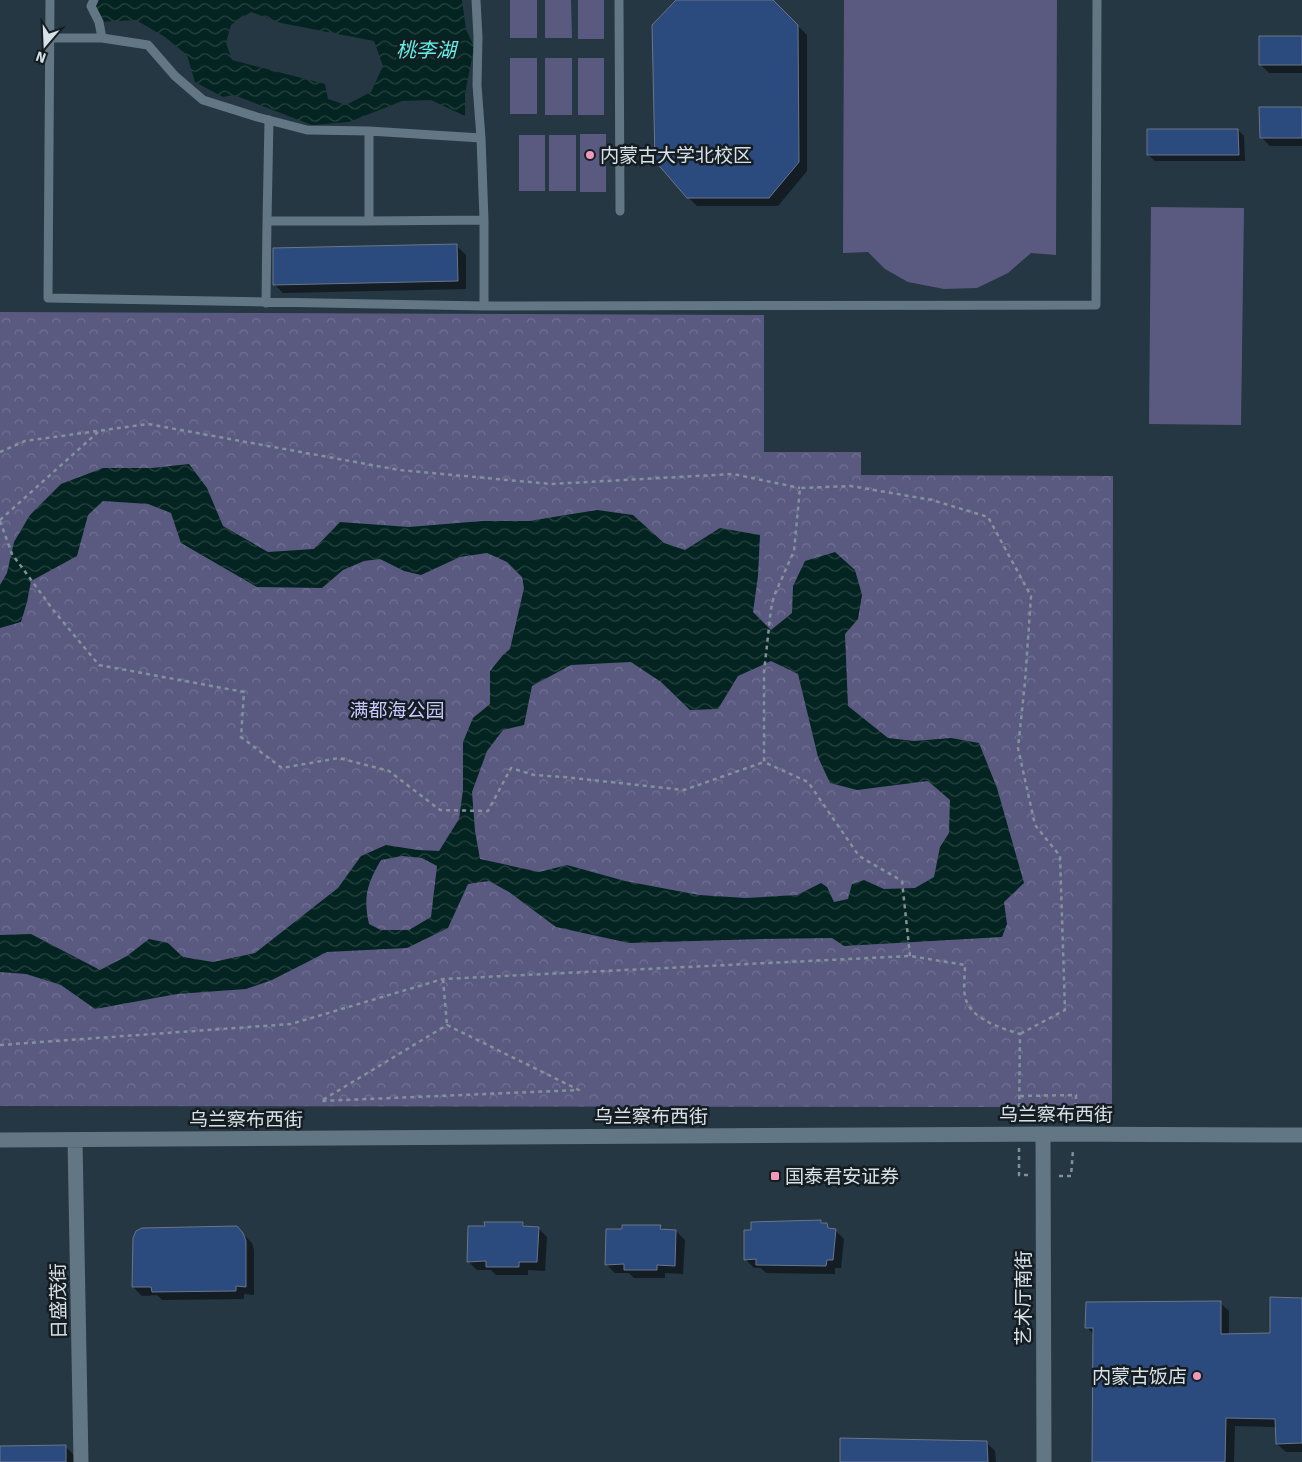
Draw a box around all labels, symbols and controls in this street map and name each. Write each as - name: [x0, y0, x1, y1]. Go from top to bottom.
- north arrow: [20, 20, 70, 70]
- water label: 桃李湖: [396, 38, 459, 63]
- text: N: [34, 47, 48, 66]
- place label: 内蒙古大学北校区: [600, 144, 752, 168]
- marker: 内蒙古大学北校区: [584, 149, 596, 161]
- park label: 满都海公园: [349, 699, 445, 723]
- street label: 乌兰察布西街: [999, 1103, 1113, 1127]
- street label: 乌兰察布西街: [594, 1105, 708, 1129]
- street label: 乌兰察布西街: [189, 1108, 303, 1132]
- place label: 国泰君安证券: [785, 1165, 899, 1189]
- marker: 国泰君安证券: [769, 1170, 781, 1182]
- street label: 艺术厅南街: [1012, 1250, 1036, 1346]
- street label: 日盛茂街: [46, 1263, 72, 1339]
- place label: 内蒙古饭店: [1092, 1365, 1187, 1389]
- marker: 内蒙古饭店: [1191, 1370, 1203, 1382]

